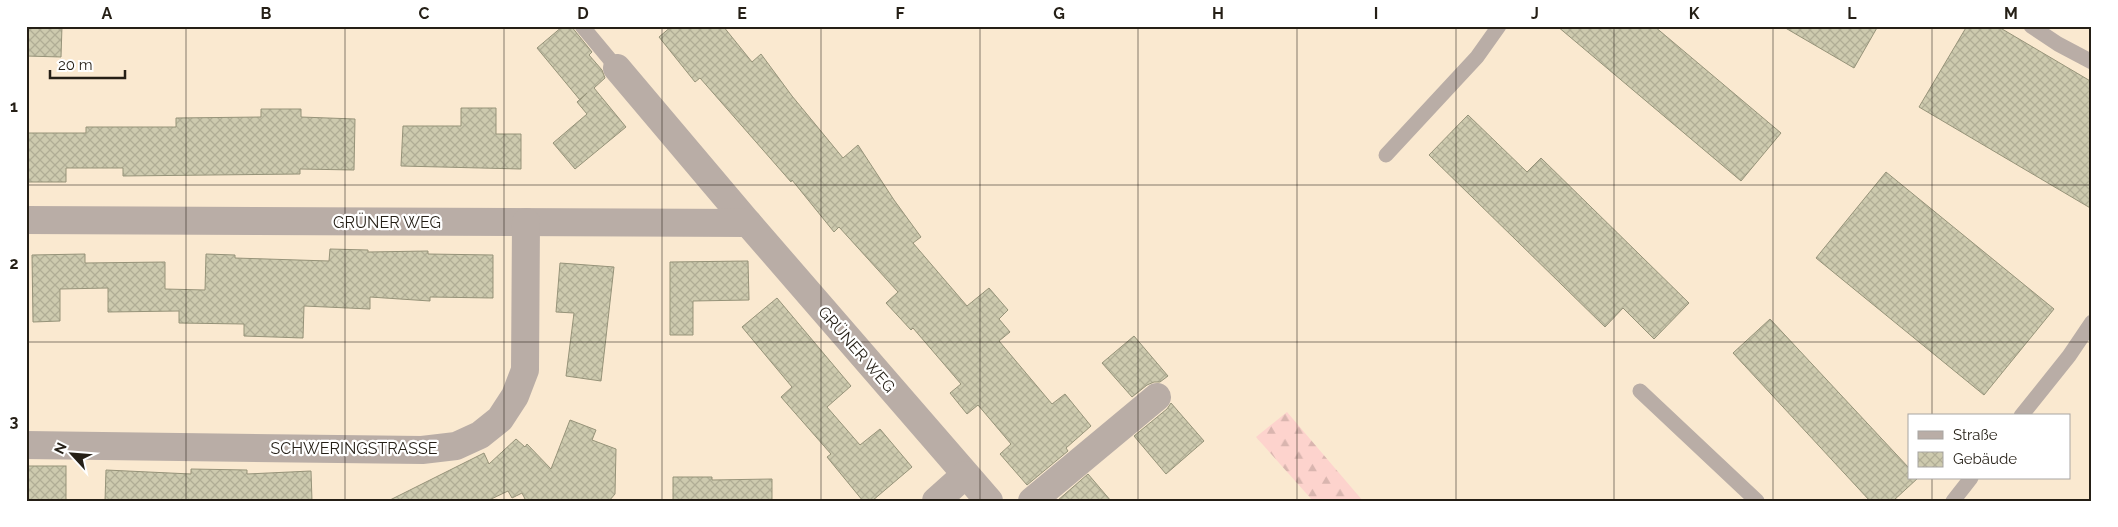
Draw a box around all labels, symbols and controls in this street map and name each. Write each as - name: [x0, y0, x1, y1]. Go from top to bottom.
- text: A: [102, 4, 113, 23]
- text: B: [261, 4, 272, 23]
- text: C: [419, 4, 430, 23]
- text: D: [577, 4, 589, 23]
- text: E: [737, 4, 747, 23]
- text: F: [895, 4, 905, 23]
- text: G: [1053, 4, 1065, 23]
- text: H: [1212, 4, 1224, 23]
- text: I: [1374, 4, 1378, 23]
- text: J: [1531, 4, 1539, 23]
- text: K: [1689, 4, 1700, 23]
- text: L: [1847, 4, 1857, 23]
- text: M: [2004, 4, 2018, 23]
- scale bar: [50, 48, 125, 80]
- text: 20 m: [58, 56, 93, 74]
- text: 1: [10, 97, 18, 116]
- street label: GRÜNER WEG: [333, 212, 441, 232]
- text: 2: [9, 254, 19, 273]
- street label: GRÜNER WEG: [814, 302, 900, 396]
- text: 3: [10, 412, 19, 431]
- legend: [1908, 414, 2070, 480]
- text: Straße: [1953, 426, 1998, 444]
- north arrow: [48, 430, 98, 480]
- street label: SCHWERINGSTRASSE: [271, 439, 438, 458]
- text: N: [51, 440, 70, 457]
- text: Gebäude: [1953, 450, 2017, 468]

